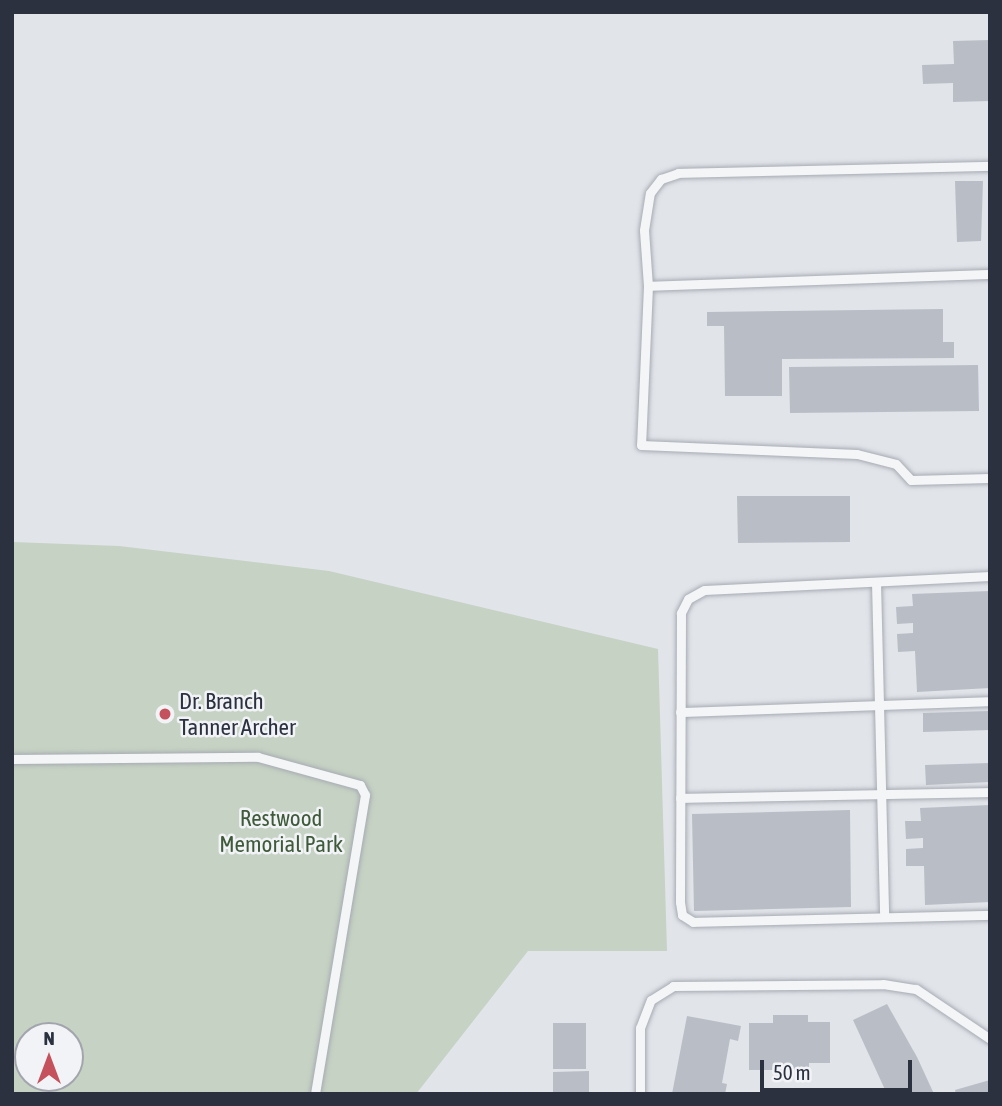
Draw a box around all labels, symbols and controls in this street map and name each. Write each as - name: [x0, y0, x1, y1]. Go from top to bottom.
- place label: Dr. Branch Tanner Archer: [179, 687, 296, 741]
- marker: Dr. Branch Tanner Archer: [157, 706, 173, 722]
- park label: Restwood Memorial Park: [219, 804, 343, 858]
- north arrow: [14, 1022, 84, 1092]
- text: N: [43, 1027, 55, 1049]
- scale bar: [764, 1046, 916, 1090]
- text: 50 m: [773, 1060, 811, 1084]

